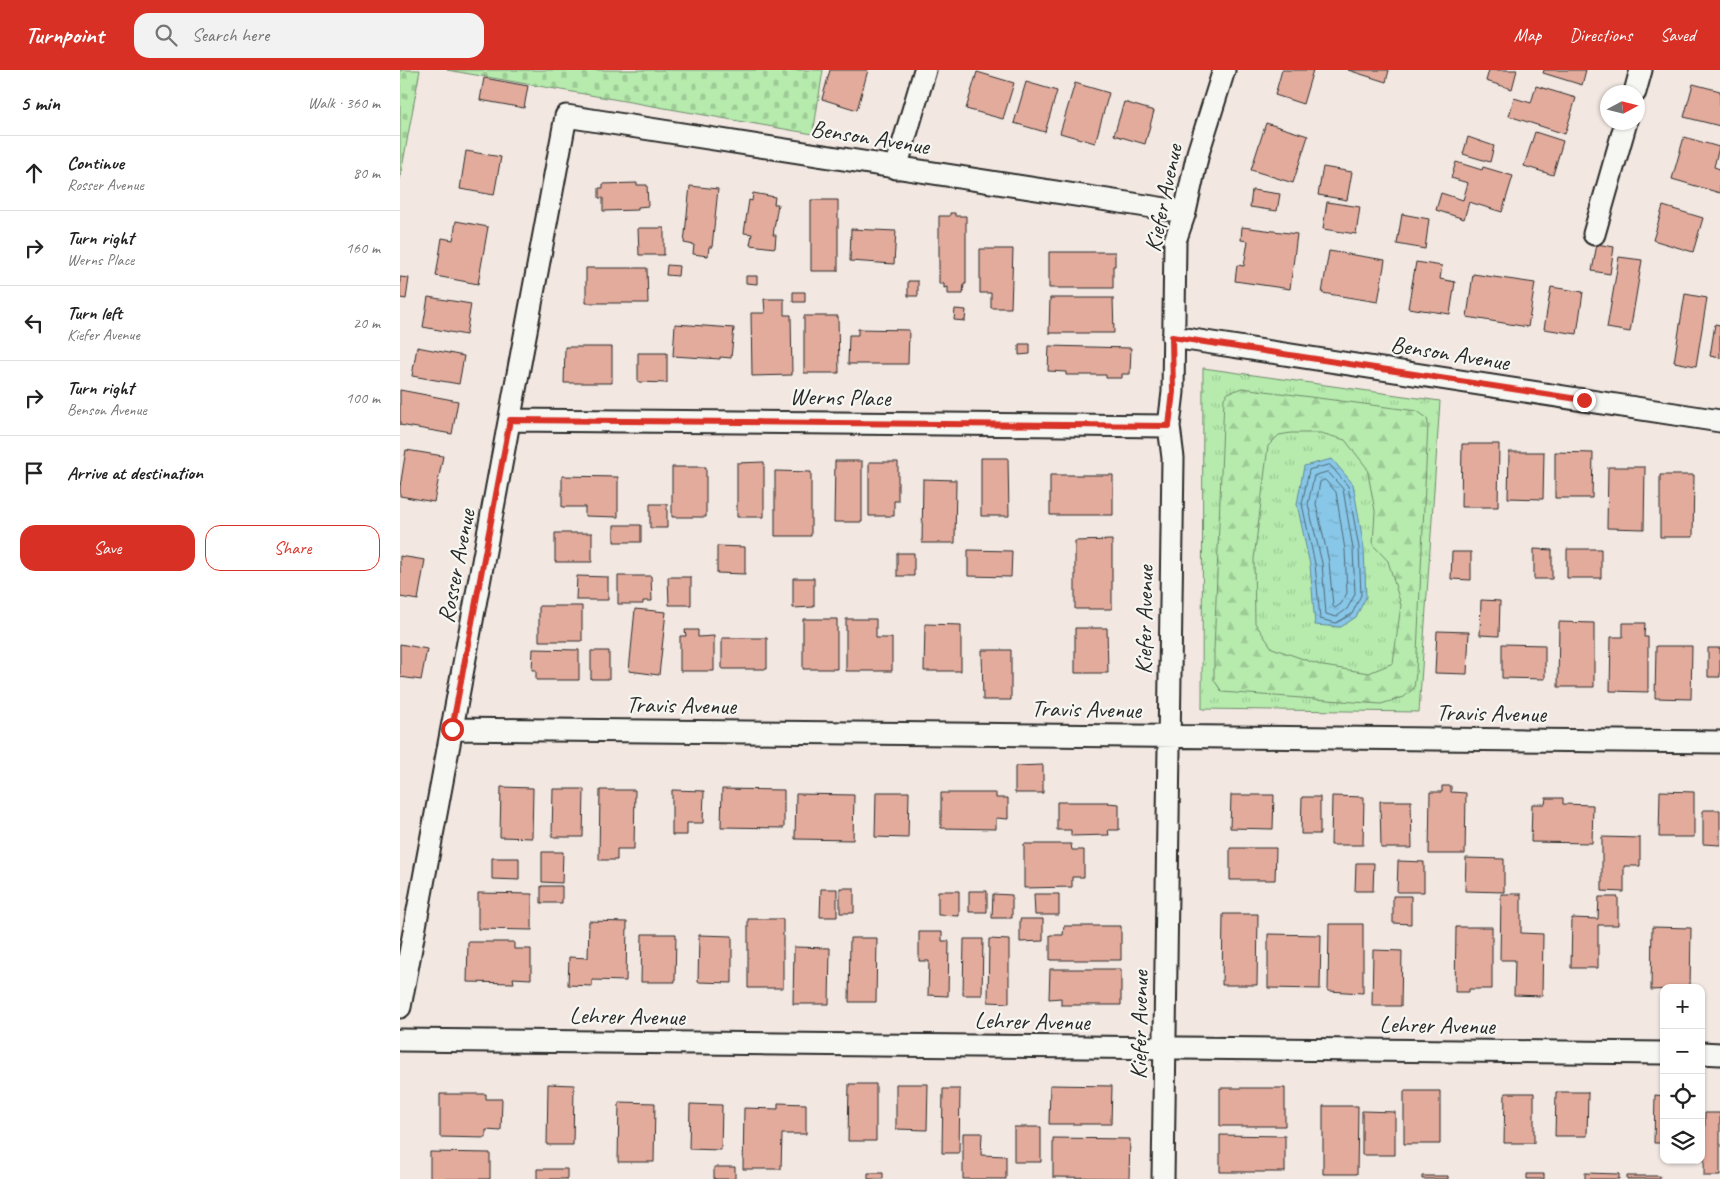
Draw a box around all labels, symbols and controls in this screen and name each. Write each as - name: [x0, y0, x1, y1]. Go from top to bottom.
- search box: [134, 13, 484, 58]
- text: Turnpoint: [25, 20, 104, 50]
- icon: search: [152, 21, 180, 49]
- text: Search here: [192, 23, 269, 47]
- text: Map: [1514, 24, 1541, 46]
- text: Directions: [1569, 24, 1632, 46]
- text: Saved: [1660, 24, 1695, 46]
- north arrow: [1600, 85, 1645, 130]
- text: 5 min: [20, 90, 60, 116]
- text: Walk · 360 m: [308, 93, 380, 113]
- street label: Benson Avenue: [809, 113, 934, 162]
- street label: Kiefer Avenue: [1137, 139, 1189, 254]
- text: Continue: [67, 151, 124, 175]
- icon: ahead: [20, 159, 48, 187]
- text: 80 m: [353, 163, 380, 183]
- text: Rosser Avenue: [67, 175, 144, 195]
- text: Turn right: [67, 226, 134, 250]
- icon: right: [20, 234, 48, 262]
- text: 160 m: [346, 238, 380, 258]
- text: Werns Place: [67, 250, 134, 270]
- text: Turn left: [67, 301, 122, 325]
- icon: left: [20, 309, 48, 337]
- text: 20 m: [353, 313, 380, 333]
- text: Kiefer Avenue: [67, 325, 140, 345]
- street label: Benson Avenue: [1389, 329, 1514, 378]
- text: Turn right: [67, 376, 134, 400]
- street label: Werns Place: [789, 381, 893, 413]
- icon: right: [20, 384, 48, 412]
- text: 100 m: [346, 388, 380, 408]
- route end: [1573, 389, 1596, 412]
- text: Benson Avenue: [67, 400, 147, 420]
- icon: arrive: [20, 459, 48, 487]
- text: Arrive at destination: [67, 461, 203, 485]
- street label: Rosser Avenue: [430, 505, 482, 625]
- button: Save: [20, 525, 195, 571]
- button: Share: [205, 525, 380, 571]
- street label: Kiefer Avenue: [1128, 563, 1160, 675]
- street label: Travis Avenue: [626, 689, 738, 721]
- street label: Travis Avenue: [1031, 693, 1143, 725]
- street label: Travis Avenue: [1436, 697, 1548, 729]
- route start: [441, 718, 464, 741]
- street label: Kiefer Avenue: [1123, 968, 1155, 1080]
- map controls: [1660, 984, 1705, 1164]
- button: +: [1660, 984, 1705, 1029]
- street label: Lehrer Avenue: [569, 1000, 687, 1032]
- street label: Lehrer Avenue: [974, 1005, 1092, 1037]
- street label: Lehrer Avenue: [1379, 1009, 1497, 1041]
- button: −: [1660, 1029, 1705, 1074]
- button: locate: [1660, 1074, 1705, 1119]
- button: layers: [1660, 1119, 1705, 1164]

